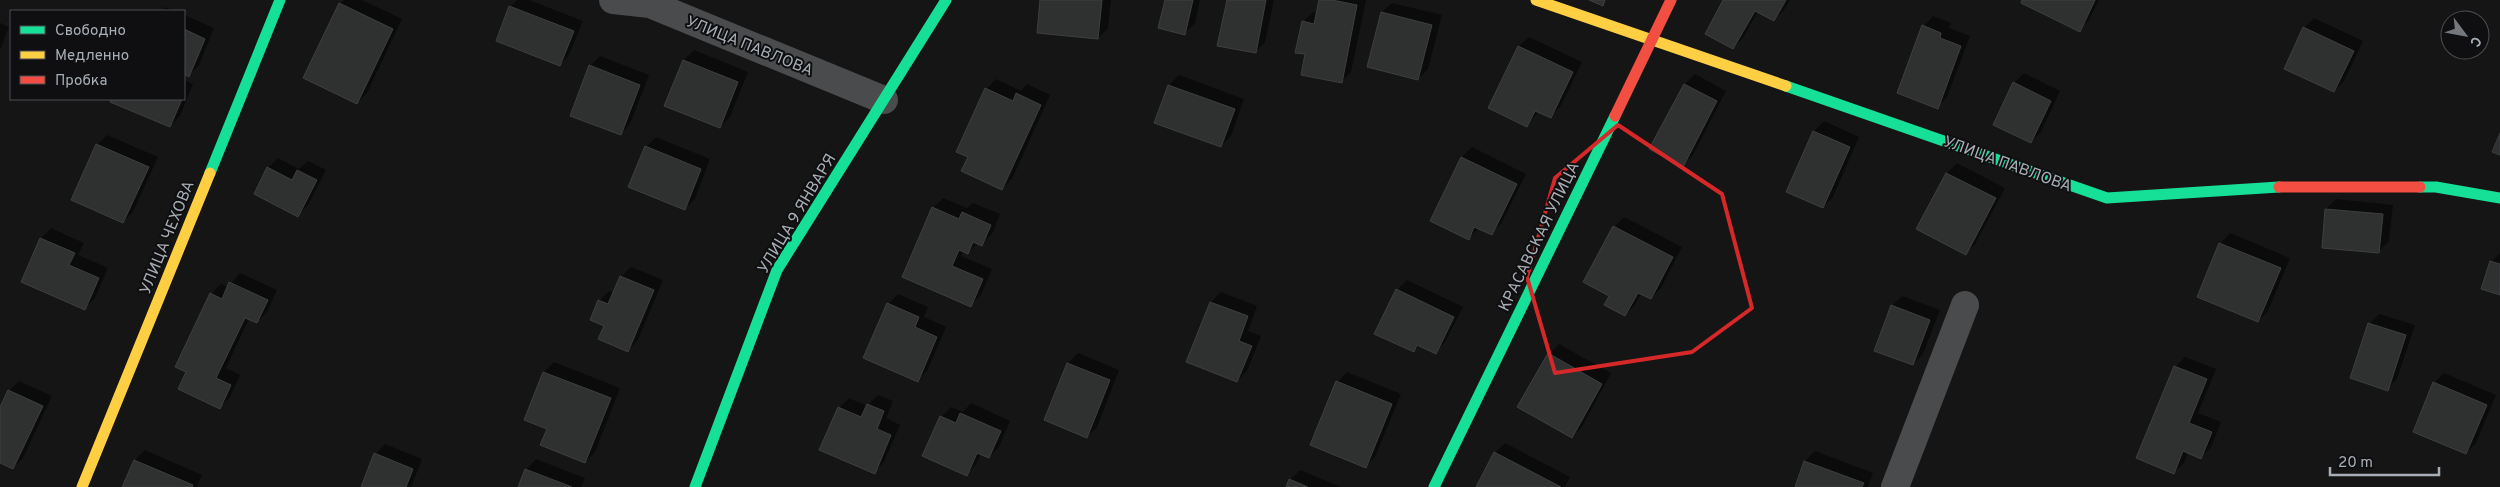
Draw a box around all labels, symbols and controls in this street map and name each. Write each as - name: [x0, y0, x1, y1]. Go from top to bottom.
- legend: [10, 10, 185, 100]
- north arrow: [2440, 10, 2490, 60]
- street label: УЛИЦА ПАВЛОВА: [683, 12, 816, 82]
- text: Свободно: [55, 22, 126, 41]
- text: С: [2465, 33, 2484, 49]
- text: Медленно: [55, 47, 129, 66]
- text: Пробка: [55, 72, 107, 91]
- street label: УЛИЦА ПАВЛОВА: [1940, 132, 2074, 197]
- street label: УЛИЦА 9 ЯНВАРЯ: [754, 150, 841, 278]
- street label: КРАСАВСКАЯ УЛИЦА: [1495, 159, 1585, 315]
- street label: УЛИЦА ЧЕХОВА: [136, 178, 200, 297]
- scale bar: [2330, 444, 2439, 476]
- text: 20 m: [2338, 454, 2373, 473]

